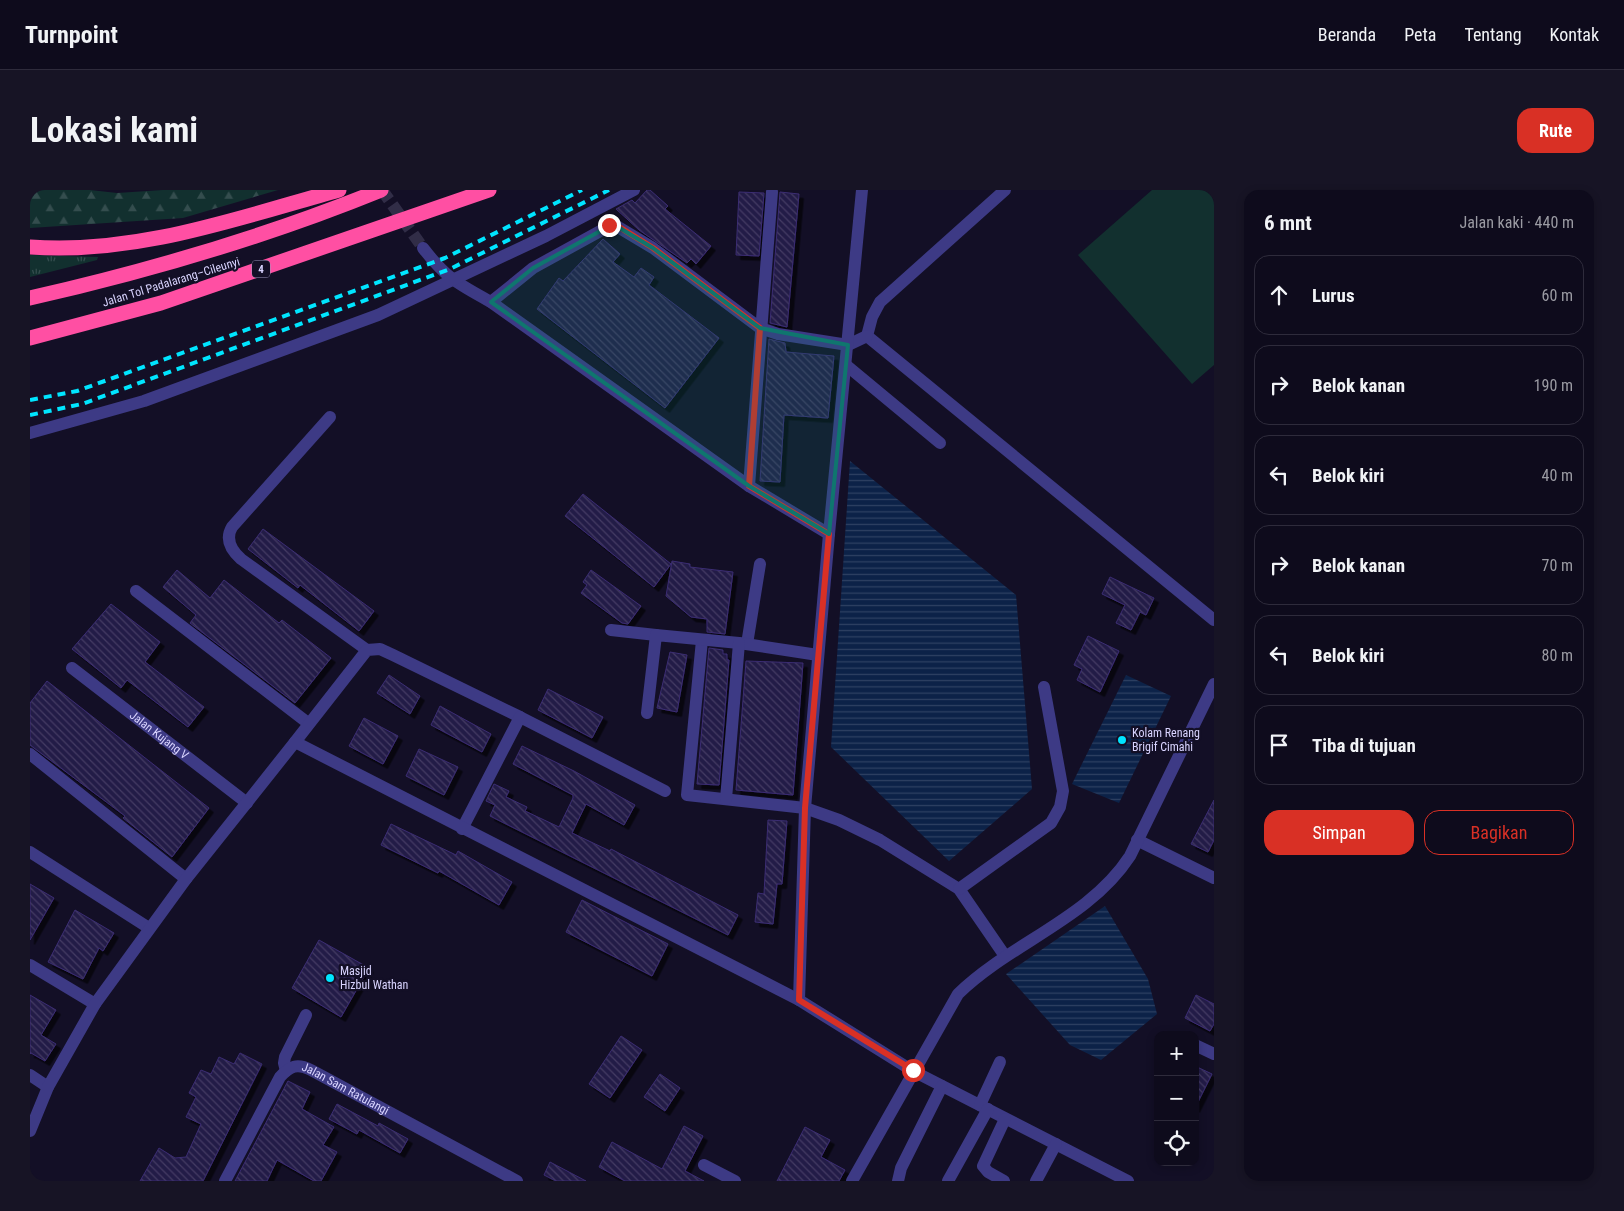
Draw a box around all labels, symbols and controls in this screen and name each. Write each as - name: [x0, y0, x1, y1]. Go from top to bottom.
- text: Turnpoint: [25, 21, 118, 49]
- text: Beranda: [1318, 24, 1376, 45]
- text: Peta: [1404, 24, 1436, 45]
- text: Tentang: [1464, 24, 1522, 45]
- text: Kontak: [1550, 24, 1599, 45]
- button: Rute: [1517, 108, 1594, 153]
- text: Lokasi kami: [30, 110, 198, 151]
- text: 6 mnt: [1264, 211, 1312, 235]
- text: Jalan kaki · 440 m: [1459, 213, 1574, 232]
- route end: [598, 214, 621, 237]
- street label: Jalan Tol Padalarang–Cileunyi: [100, 254, 242, 310]
- road number: 4: [252, 260, 270, 278]
- icon: ahead: [1265, 281, 1293, 309]
- text: Lurus: [1312, 284, 1355, 307]
- text: 60 m: [1541, 286, 1573, 305]
- icon: right: [1265, 371, 1293, 399]
- text: Belok kanan: [1312, 374, 1405, 397]
- text: 190 m: [1534, 376, 1573, 395]
- icon: left: [1265, 461, 1293, 489]
- text: Belok kiri: [1312, 464, 1384, 487]
- text: 40 m: [1541, 466, 1573, 485]
- icon: right: [1265, 551, 1293, 579]
- text: Belok kanan: [1312, 554, 1405, 577]
- text: 70 m: [1541, 556, 1573, 575]
- icon: left: [1265, 641, 1293, 669]
- text: Belok kiri: [1312, 644, 1384, 667]
- text: 80 m: [1541, 646, 1573, 665]
- street label: Jalan Kujang V: [127, 708, 192, 762]
- place label: Kolam Renang Brigif Cimahi: [1132, 726, 1200, 754]
- icon: arrive: [1265, 731, 1293, 759]
- marker: Kolam Renang Brigif Cimahi: [1116, 734, 1128, 746]
- text: Tiba di tujuan: [1312, 734, 1416, 757]
- button: Simpan: [1264, 810, 1414, 855]
- button: Bagikan: [1424, 810, 1574, 855]
- place label: Masjid Hizbul Wathan: [340, 964, 408, 992]
- marker: Masjid Hizbul Wathan: [324, 972, 336, 984]
- map controls: [1154, 1031, 1199, 1166]
- button: +: [1154, 1031, 1199, 1076]
- route start: [902, 1059, 925, 1082]
- street label: Jalan Sam Ratulangi: [300, 1060, 391, 1118]
- button: −: [1154, 1076, 1199, 1121]
- button: locate: [1154, 1121, 1199, 1166]

